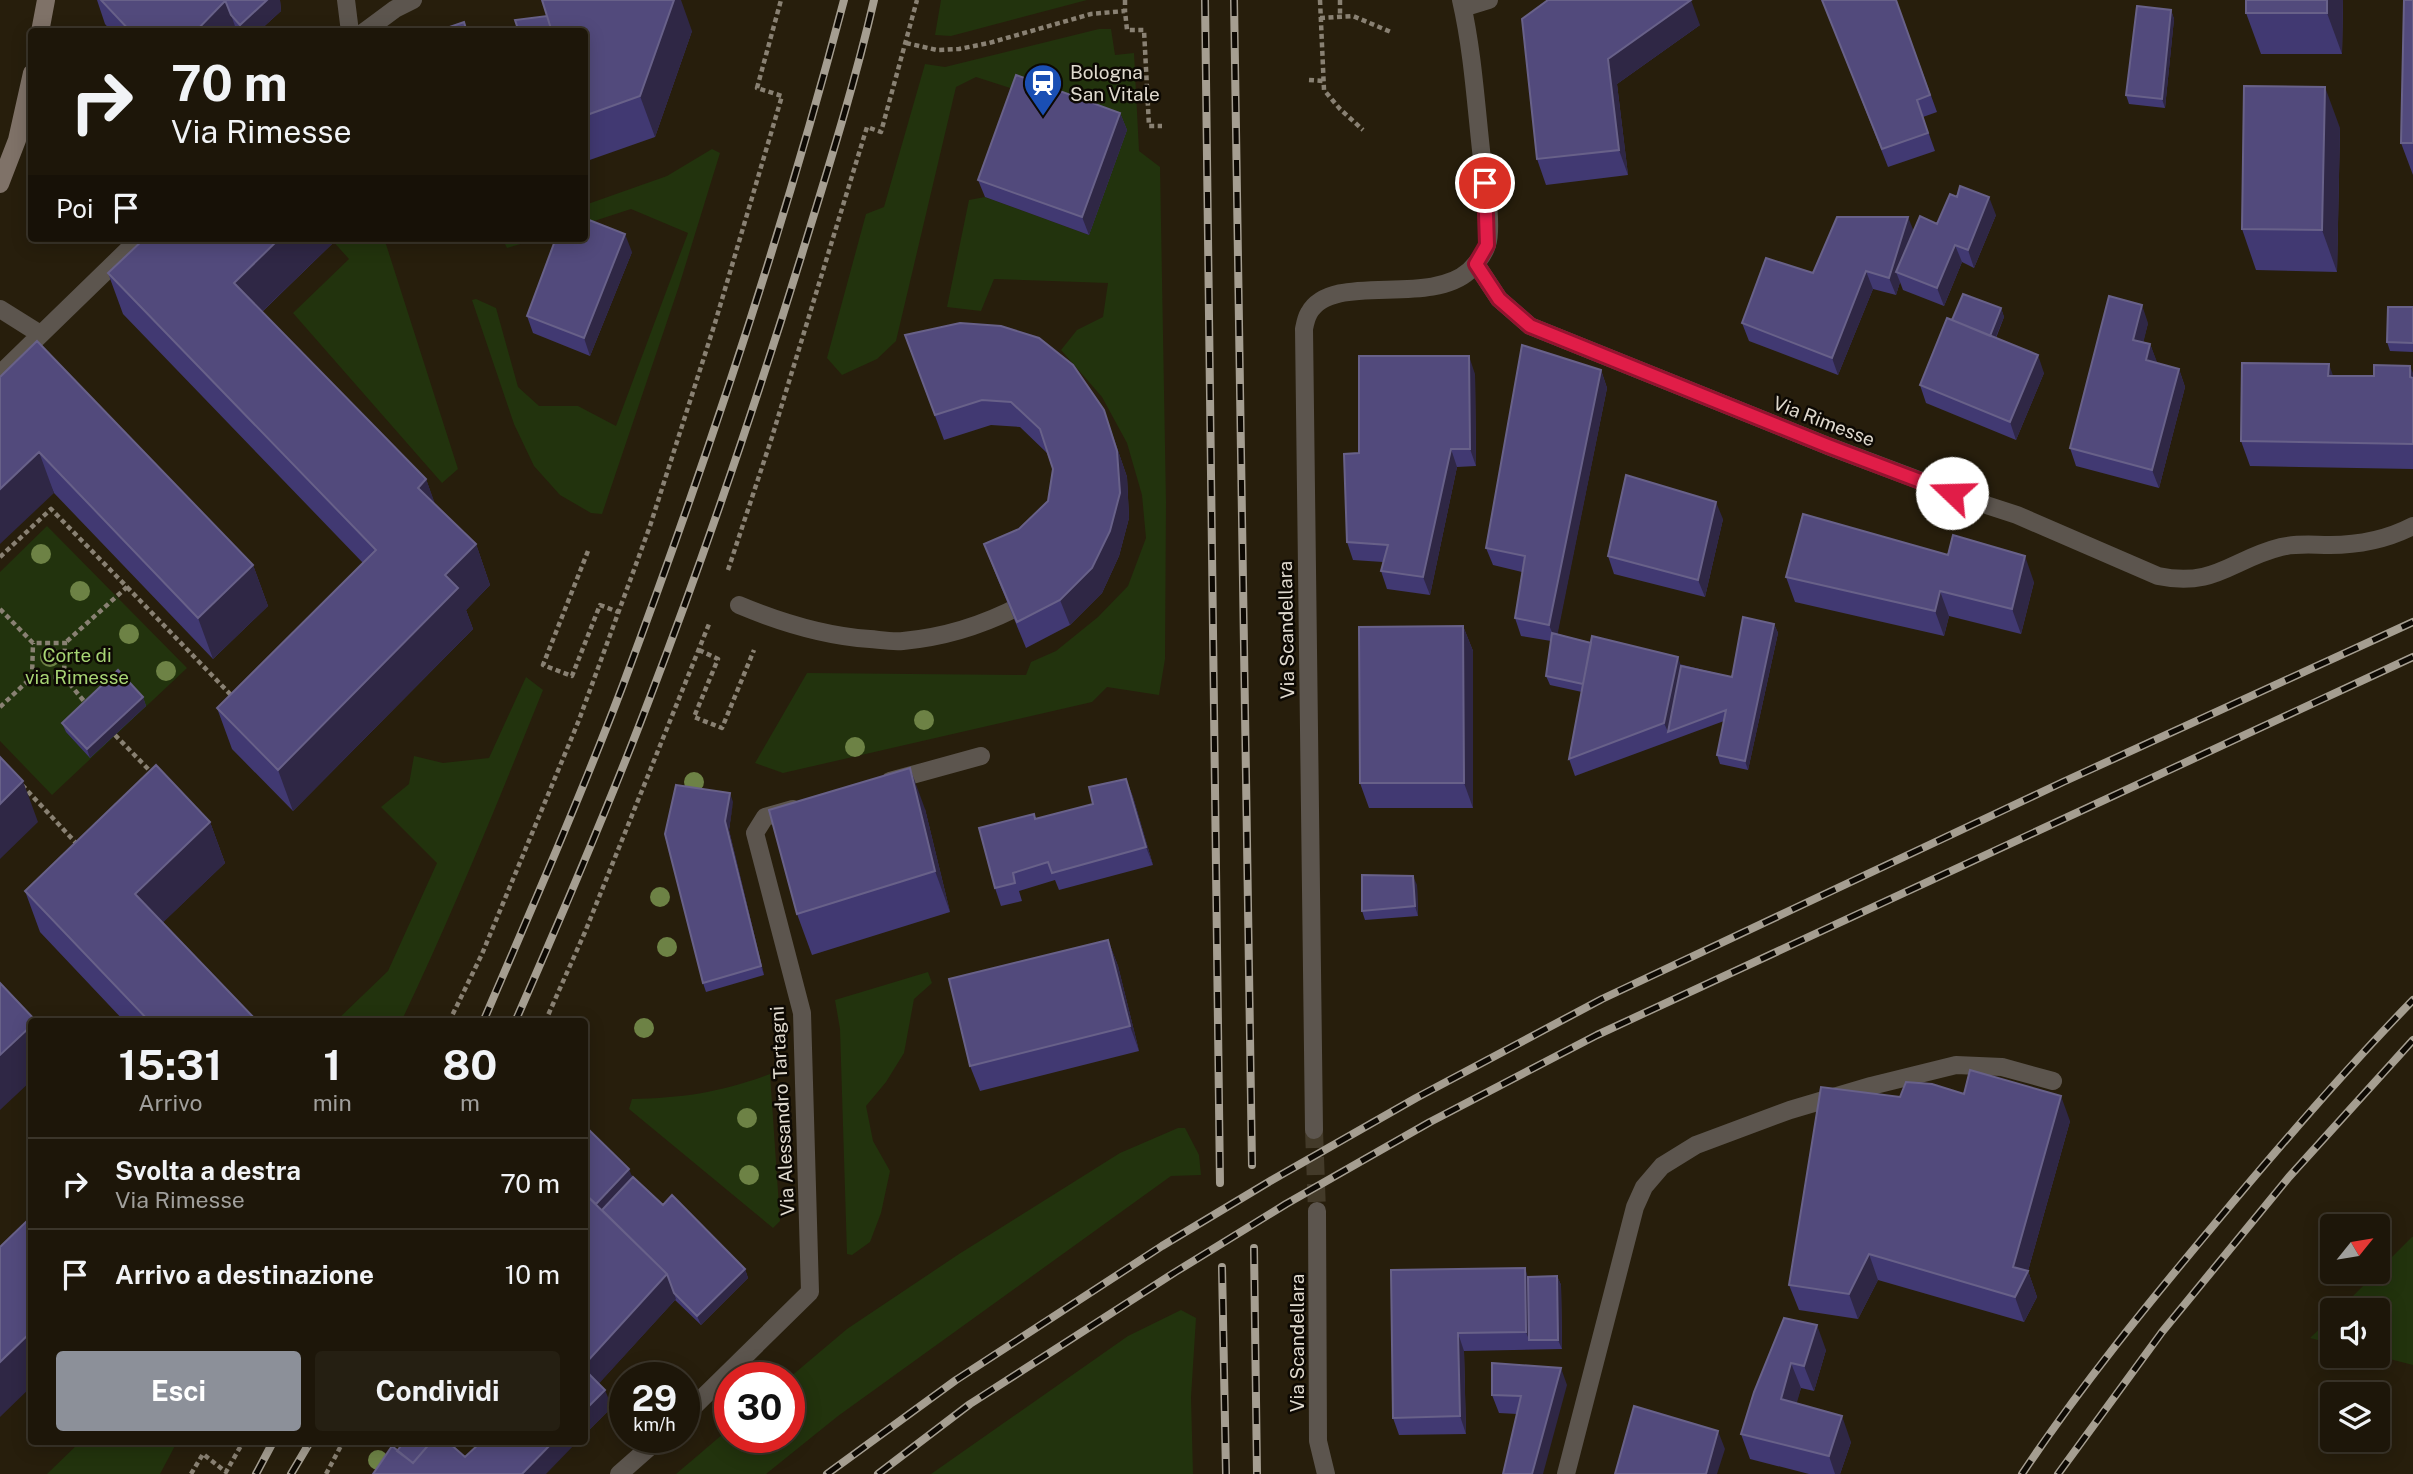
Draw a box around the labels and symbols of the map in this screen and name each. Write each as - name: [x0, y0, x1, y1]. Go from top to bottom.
- place label: Bologna San Vitale: [1070, 61, 1160, 105]
- station icon: Bologna San Vitale: [1022, 62, 1064, 117]
- pin: [1455, 153, 1515, 213]
- street label: Via Rimesse: [1770, 392, 1878, 450]
- position arrow: [1915, 456, 1989, 530]
- street label: Via Scandellara: [1274, 561, 1298, 699]
- park label: Corte di via Rimesse: [25, 644, 129, 688]
- street label: Via Alessandro Tartagni: [766, 1006, 798, 1216]
- north arrow: [2320, 1214, 2390, 1284]
- street label: Via Scandellara: [1286, 1274, 1308, 1412]
- speed limit sign: 30: [714, 1362, 805, 1453]

